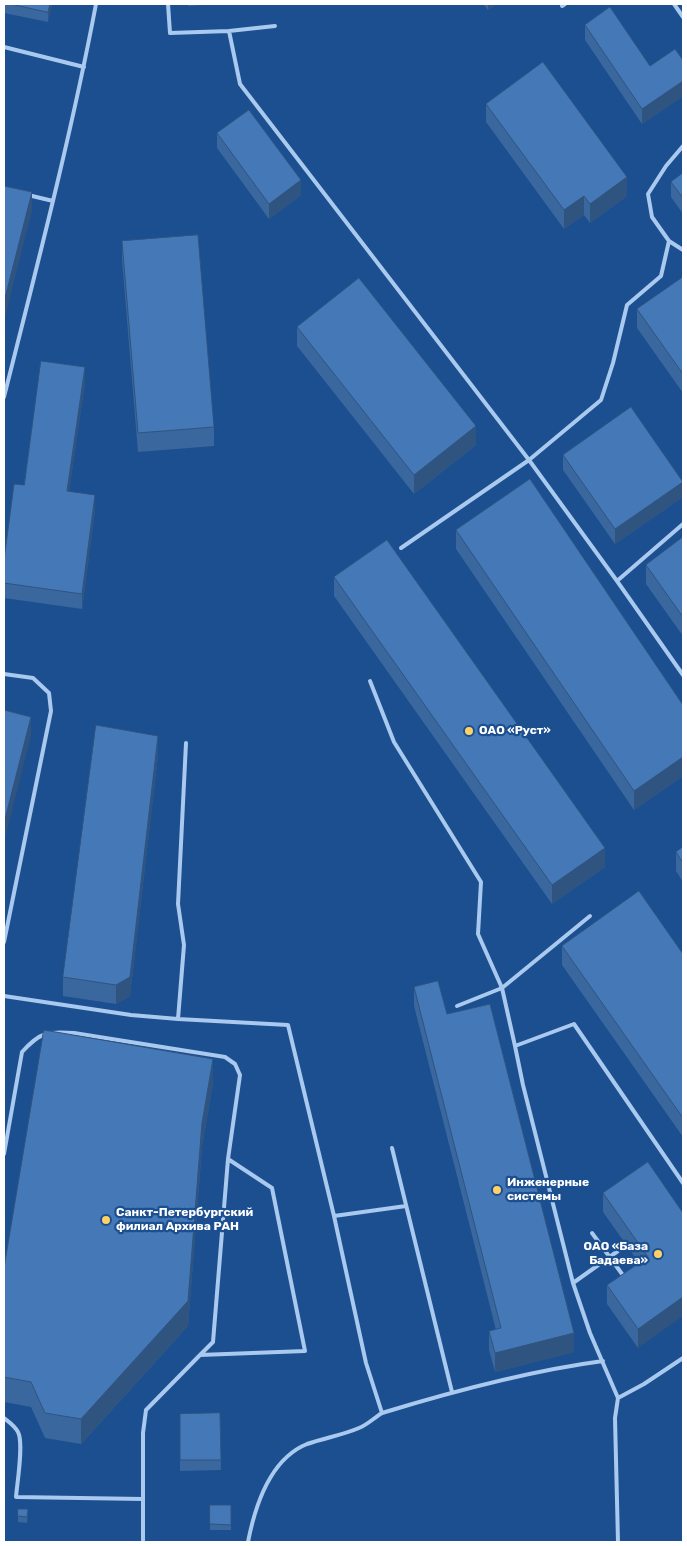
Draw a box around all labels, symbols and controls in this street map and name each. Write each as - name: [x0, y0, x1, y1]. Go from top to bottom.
- place label: ОАО «Руст»: [479, 724, 551, 738]
- marker: ОАО «Руст»: [463, 725, 475, 737]
- place label: Инженерные системы: [507, 1176, 589, 1204]
- marker: Инженерные системы: [491, 1184, 503, 1196]
- place label: Санкт-Петербургский филиал Архива РАН: [116, 1206, 253, 1234]
- marker: Санкт-Петербургский филиал Архива РАН: [100, 1214, 112, 1226]
- place label: ОАО «База Бадаева»: [584, 1240, 648, 1268]
- marker: ОАО «База Бадаева»: [652, 1248, 664, 1260]

